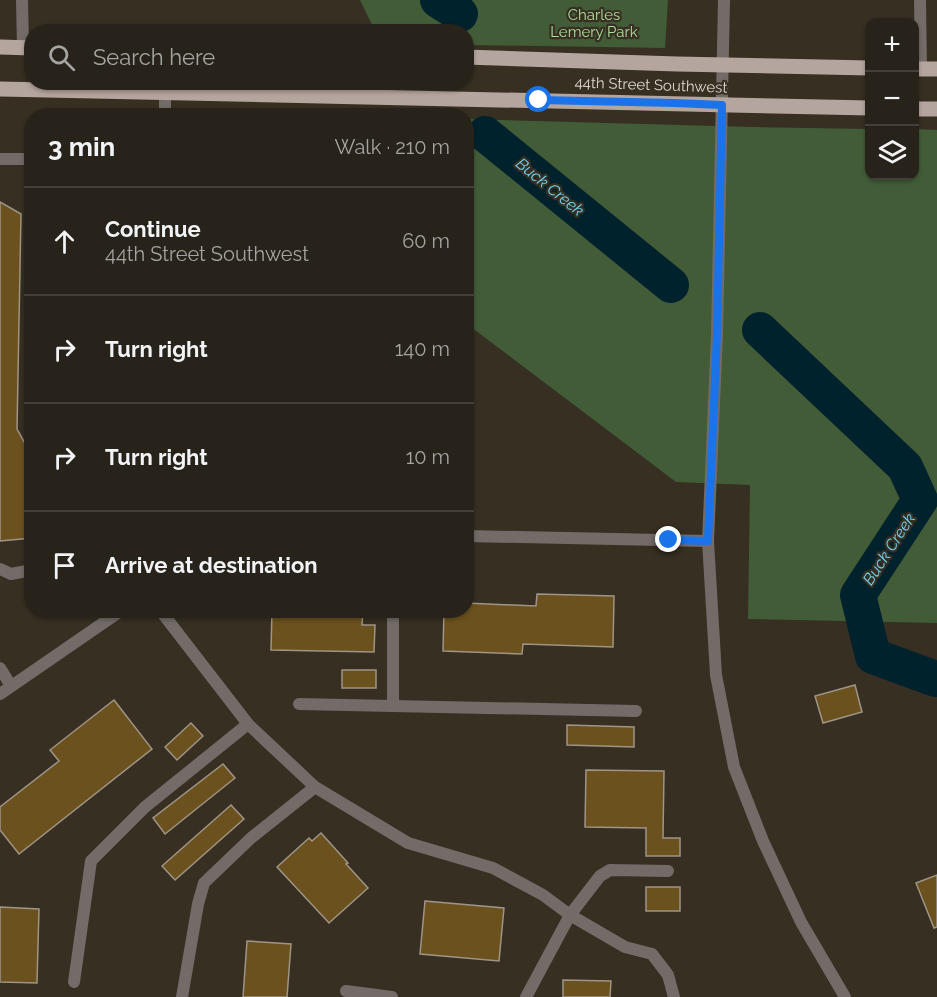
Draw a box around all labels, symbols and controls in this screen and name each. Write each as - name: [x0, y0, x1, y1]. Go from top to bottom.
- park label: Charles Lemery Park: [550, 6, 638, 41]
- map controls: [865, 18, 919, 180]
- button: +: [865, 18, 919, 72]
- search box: [24, 24, 474, 90]
- icon: search: [45, 41, 78, 74]
- text: Search here: [93, 44, 215, 70]
- button: −: [865, 72, 919, 126]
- street label: 44th Street Southwest: [574, 73, 728, 97]
- route start: [525, 86, 551, 112]
- button: layers: [865, 126, 919, 180]
- text: 3 min: [48, 132, 115, 162]
- text: Walk · 210 m: [335, 135, 450, 159]
- water label: Buck Creek: [512, 154, 588, 220]
- text: Continue: [105, 216, 201, 242]
- icon: ahead: [48, 225, 81, 258]
- text: 60 m: [402, 229, 450, 253]
- text: 44th Street Southwest: [105, 242, 309, 266]
- icon: right: [48, 333, 81, 366]
- text: Turn right: [105, 336, 208, 362]
- text: 140 m: [395, 337, 450, 361]
- icon: right: [48, 441, 81, 474]
- text: Turn right: [105, 444, 208, 470]
- text: 10 m: [406, 445, 450, 469]
- water label: Buck Creek: [859, 509, 919, 588]
- route end: [655, 526, 681, 552]
- icon: arrive: [48, 549, 81, 582]
- text: Arrive at destination: [105, 552, 318, 578]

